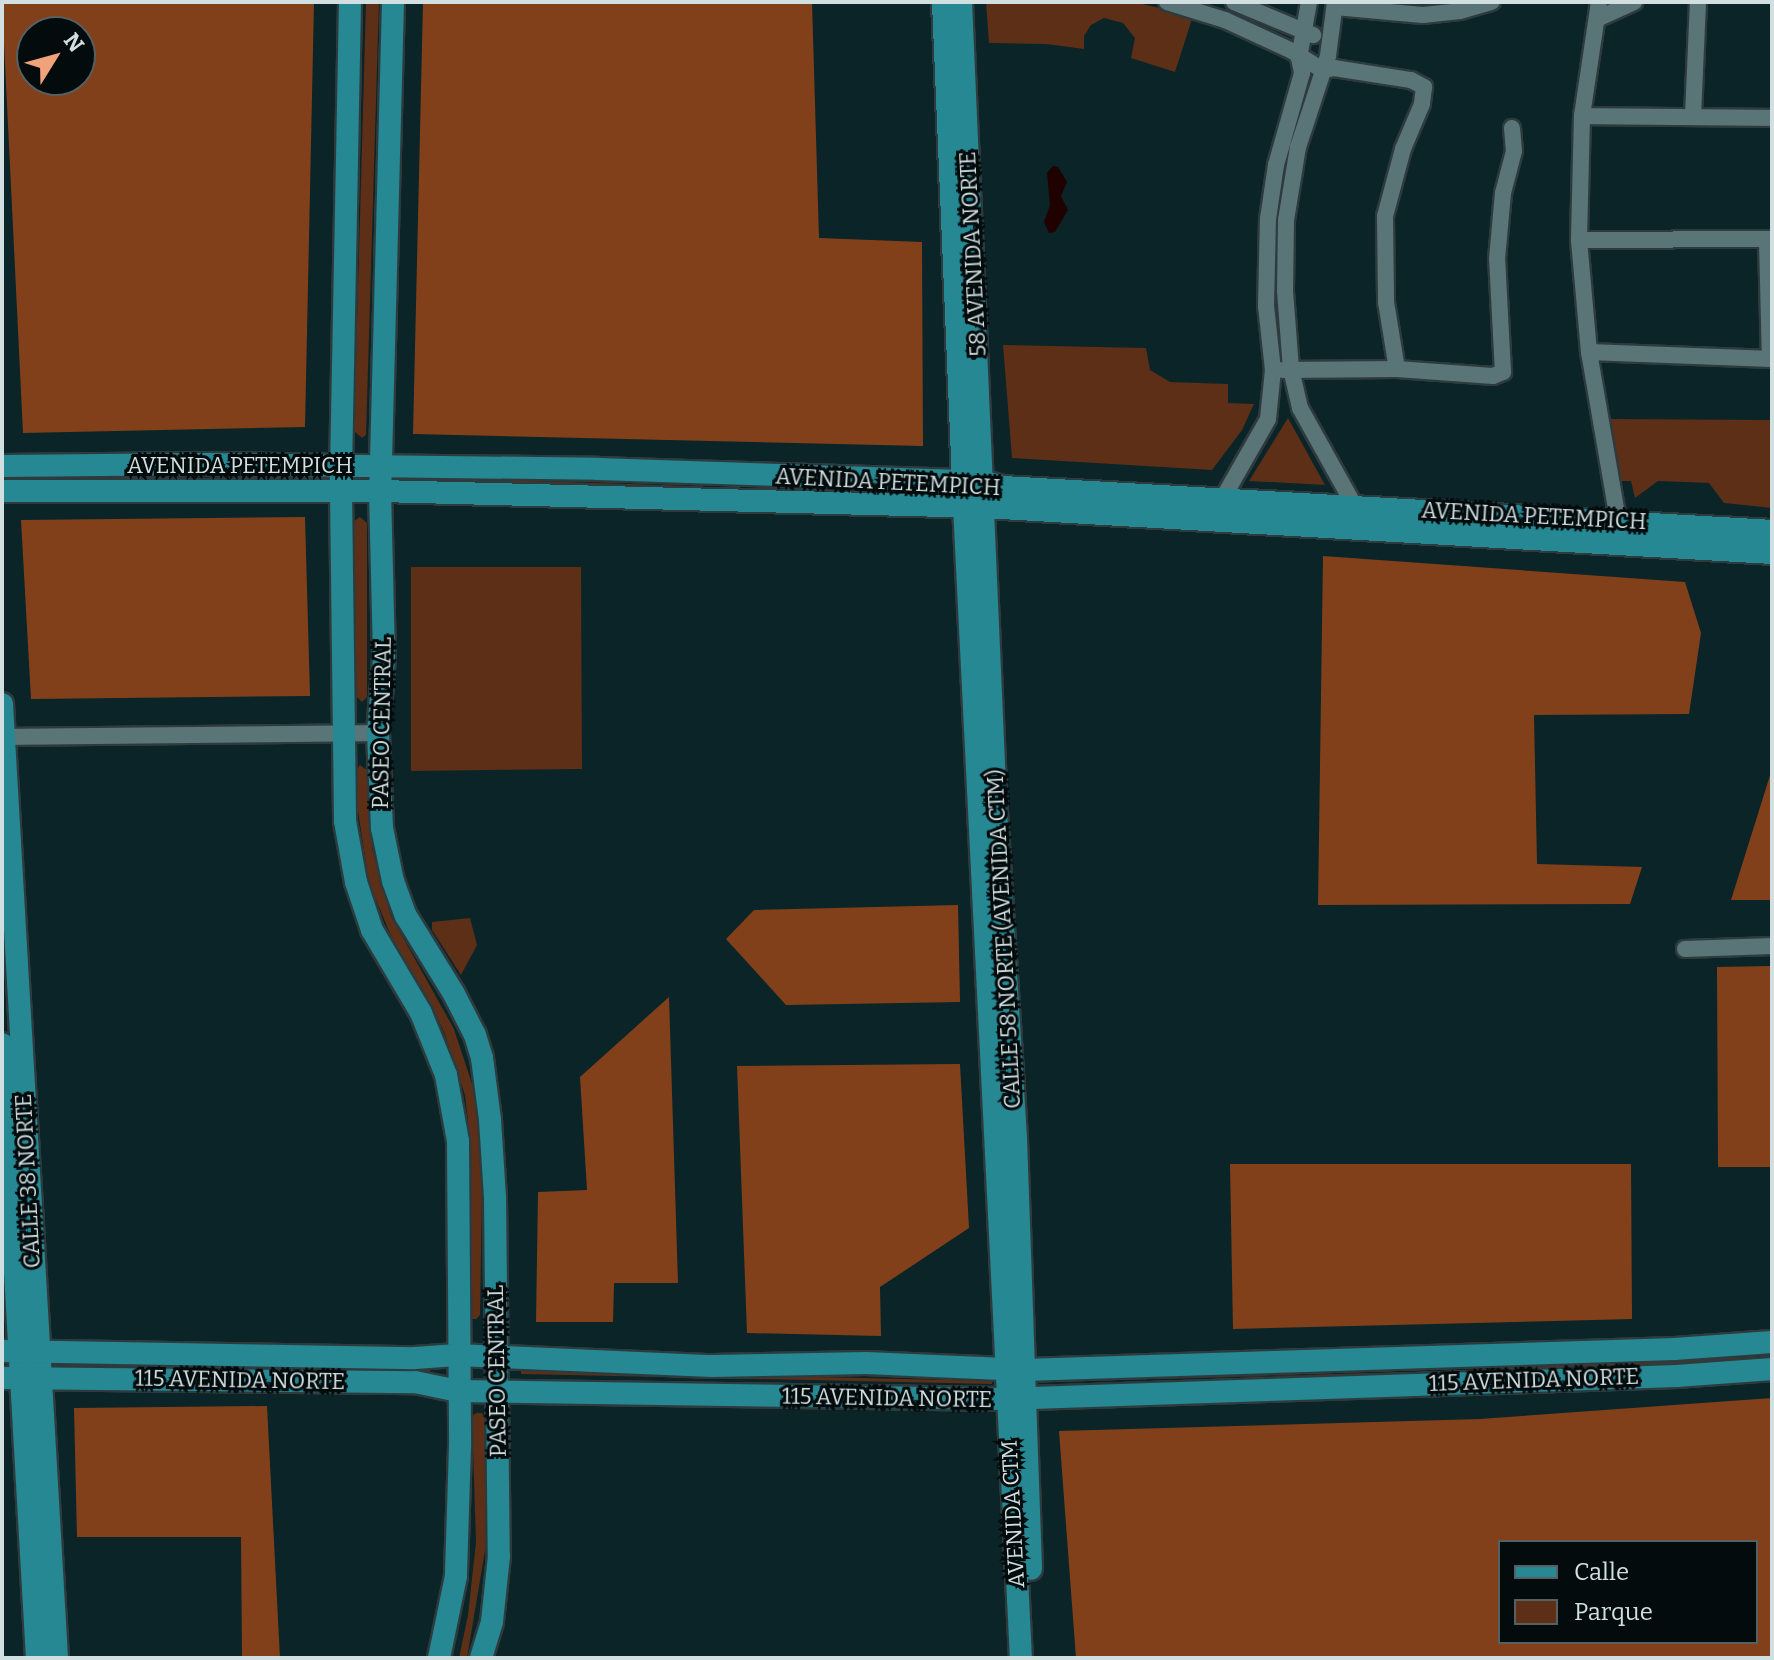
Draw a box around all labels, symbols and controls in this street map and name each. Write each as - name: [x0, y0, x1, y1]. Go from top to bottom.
- north arrow: [16, 16, 96, 96]
- text: N: [58, 28, 90, 57]
- street label: 58 AVENIDA NORTE: [954, 151, 992, 357]
- street label: AVENIDA PETEMPICH: [127, 453, 353, 479]
- street label: AVENIDA PETEMPICH: [775, 463, 1001, 501]
- street label: AVENIDA PETEMPICH: [1421, 497, 1647, 535]
- street label: PASEO CENTRAL: [367, 637, 397, 809]
- street label: CALLE 58 NORTE (AVENIDA CTM): [982, 769, 1026, 1109]
- street label: CALLE 38 NORTE: [10, 1093, 46, 1269]
- street label: PASEO CENTRAL: [482, 1285, 512, 1457]
- street label: 115 AVENIDA NORTE: [1429, 1363, 1639, 1397]
- street label: 115 AVENIDA NORTE: [135, 1365, 345, 1395]
- street label: 115 AVENIDA NORTE: [782, 1383, 992, 1413]
- street label: AVENIDA CTM: [996, 1439, 1030, 1589]
- legend: [1498, 1540, 1758, 1644]
- text: Calle: [1574, 1558, 1629, 1586]
- text: Parque: [1574, 1598, 1653, 1626]

